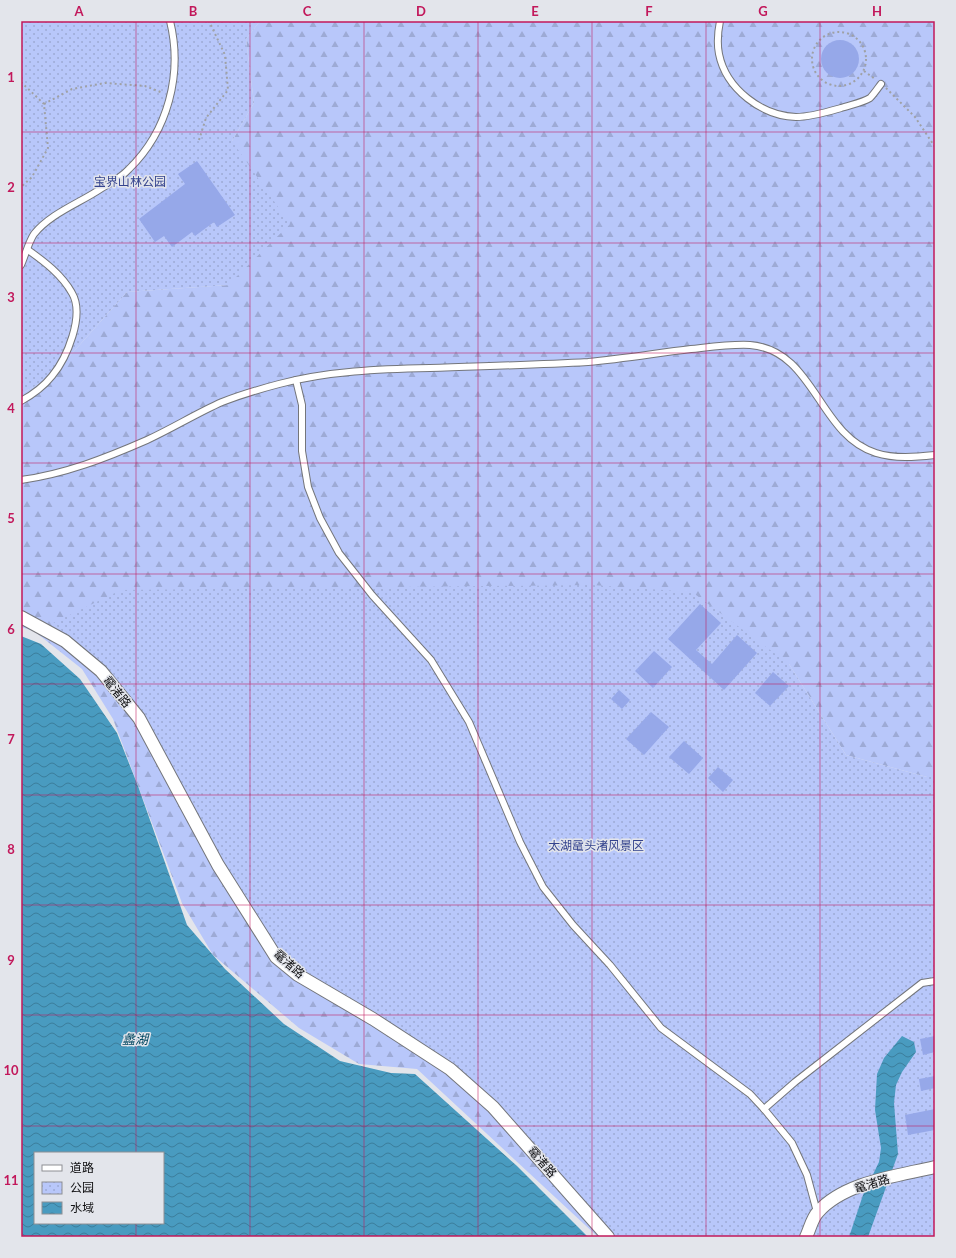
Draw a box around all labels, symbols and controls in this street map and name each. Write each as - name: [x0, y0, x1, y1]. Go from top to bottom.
- text: A: [73, 3, 84, 19]
- text: B: [189, 3, 198, 19]
- text: C: [303, 3, 312, 19]
- text: D: [416, 3, 426, 19]
- text: E: [531, 3, 539, 19]
- text: F: [645, 3, 653, 19]
- text: G: [758, 3, 768, 19]
- text: H: [872, 3, 882, 19]
- text: 1: [7, 69, 15, 85]
- park label: 宝界山林公园: [94, 174, 166, 189]
- text: 2: [7, 179, 15, 195]
- text: 3: [7, 289, 15, 305]
- text: 4: [7, 400, 15, 416]
- text: 5: [7, 510, 15, 526]
- text: 6: [7, 621, 15, 637]
- street label: 鼋渚路: [100, 673, 135, 710]
- text: 7: [7, 731, 15, 747]
- park label: 太湖鼋头渚风景区: [548, 838, 644, 853]
- text: 8: [7, 841, 15, 857]
- street label: 鼋渚路: [271, 946, 308, 981]
- text: 9: [7, 952, 15, 968]
- water label: 蠡湖: [122, 1031, 150, 1047]
- text: 10: [3, 1062, 19, 1078]
- street label: 鼋渚路: [525, 1143, 560, 1180]
- legend: [34, 1152, 164, 1224]
- text: 道路: [70, 1160, 94, 1175]
- street label: 鼋渚路: [852, 1171, 891, 1196]
- text: 11: [3, 1172, 19, 1188]
- text: 公园: [70, 1180, 94, 1195]
- text: 水域: [70, 1200, 94, 1215]

